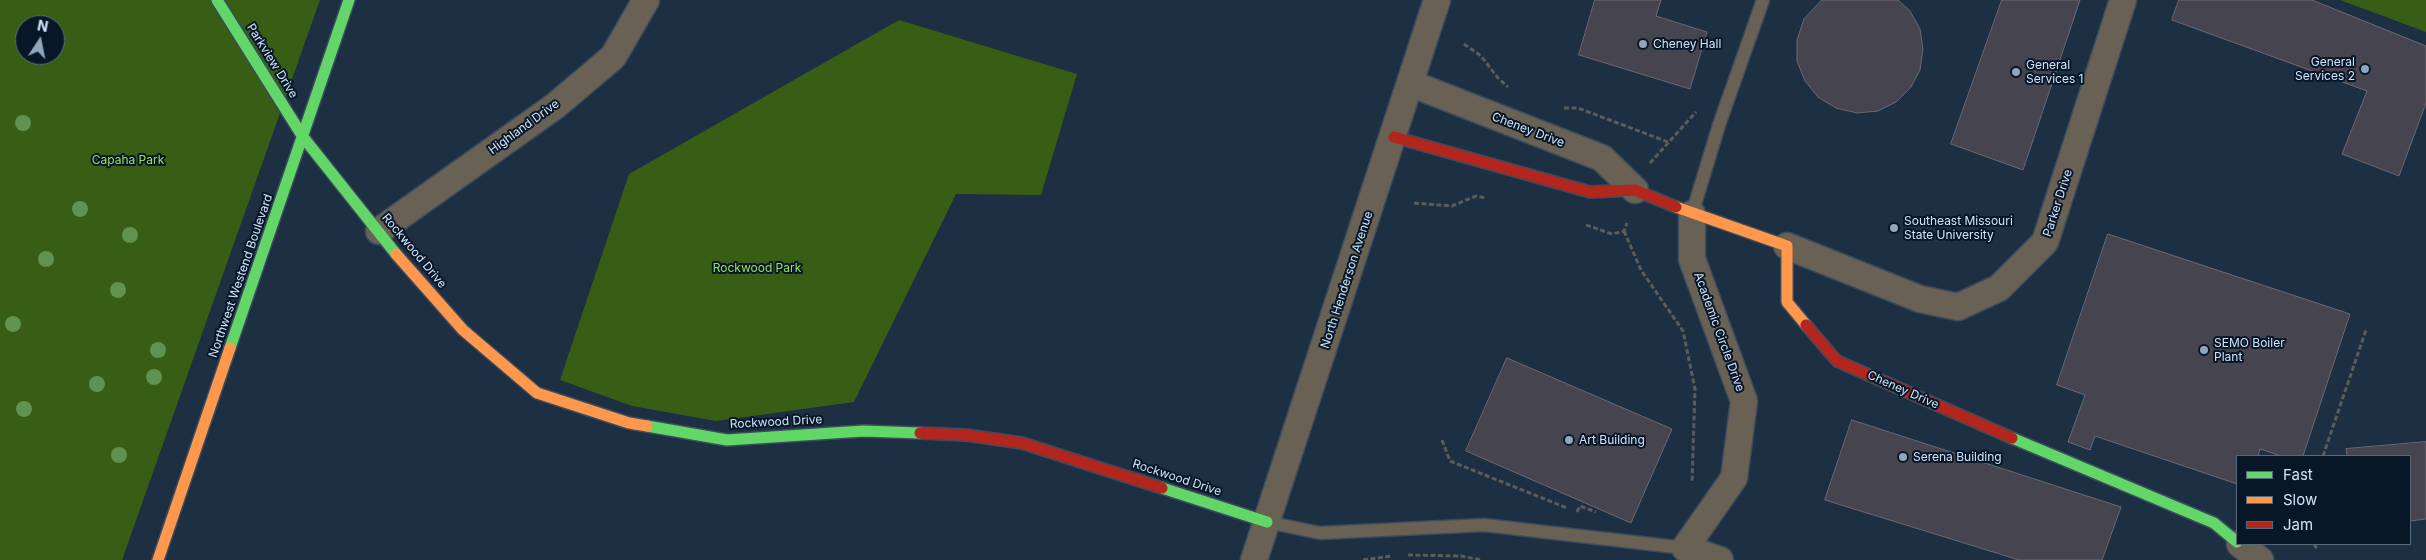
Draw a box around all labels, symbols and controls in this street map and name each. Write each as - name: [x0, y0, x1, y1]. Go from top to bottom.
- north arrow: [15, 15, 65, 65]
- text: N: [36, 16, 50, 35]
- street label: Parkview Drive: [243, 21, 301, 101]
- place label: Cheney Hall: [1653, 37, 1721, 51]
- marker: Cheney Hall: [1637, 38, 1649, 50]
- place label: General Services 2: [2295, 55, 2355, 83]
- place label: General Services 1: [2026, 58, 2083, 86]
- marker: General Services 2: [2359, 63, 2371, 75]
- marker: General Services 1: [2010, 66, 2022, 78]
- street label: Highland Drive: [486, 97, 562, 157]
- street label: Cheney Drive: [1490, 110, 1566, 150]
- park label: Capaha Park: [92, 153, 164, 167]
- street label: Parker Drive: [2040, 167, 2076, 239]
- street label: Northwest Westend Boulevard: [206, 192, 276, 360]
- street label: North Henderson Avenue: [1318, 210, 1376, 350]
- street label: Rockwood Drive: [379, 211, 449, 291]
- place label: Southeast Missouri State University: [1904, 214, 2013, 242]
- marker: Southeast Missouri State University: [1888, 222, 1900, 234]
- park label: Rockwood Park: [713, 261, 801, 275]
- street label: Academic Circle Drive: [1691, 270, 1747, 394]
- place label: SEMO Boiler Plant: [2214, 336, 2285, 364]
- marker: SEMO Boiler Plant: [2198, 344, 2210, 356]
- street label: Cheney Drive: [1865, 368, 1941, 412]
- street label: Rockwood Drive: [729, 412, 823, 432]
- place label: Art Building: [1579, 433, 1645, 447]
- marker: Art Building: [1563, 434, 1575, 446]
- place label: Serena Building: [1913, 450, 2002, 464]
- marker: Serena Building: [1897, 451, 1909, 463]
- legend: [2236, 455, 2411, 545]
- street label: Rockwood Drive: [1131, 457, 1223, 499]
- text: Fast: [2283, 465, 2313, 484]
- text: Slow: [2283, 490, 2317, 509]
- text: Jam: [2283, 515, 2313, 534]

